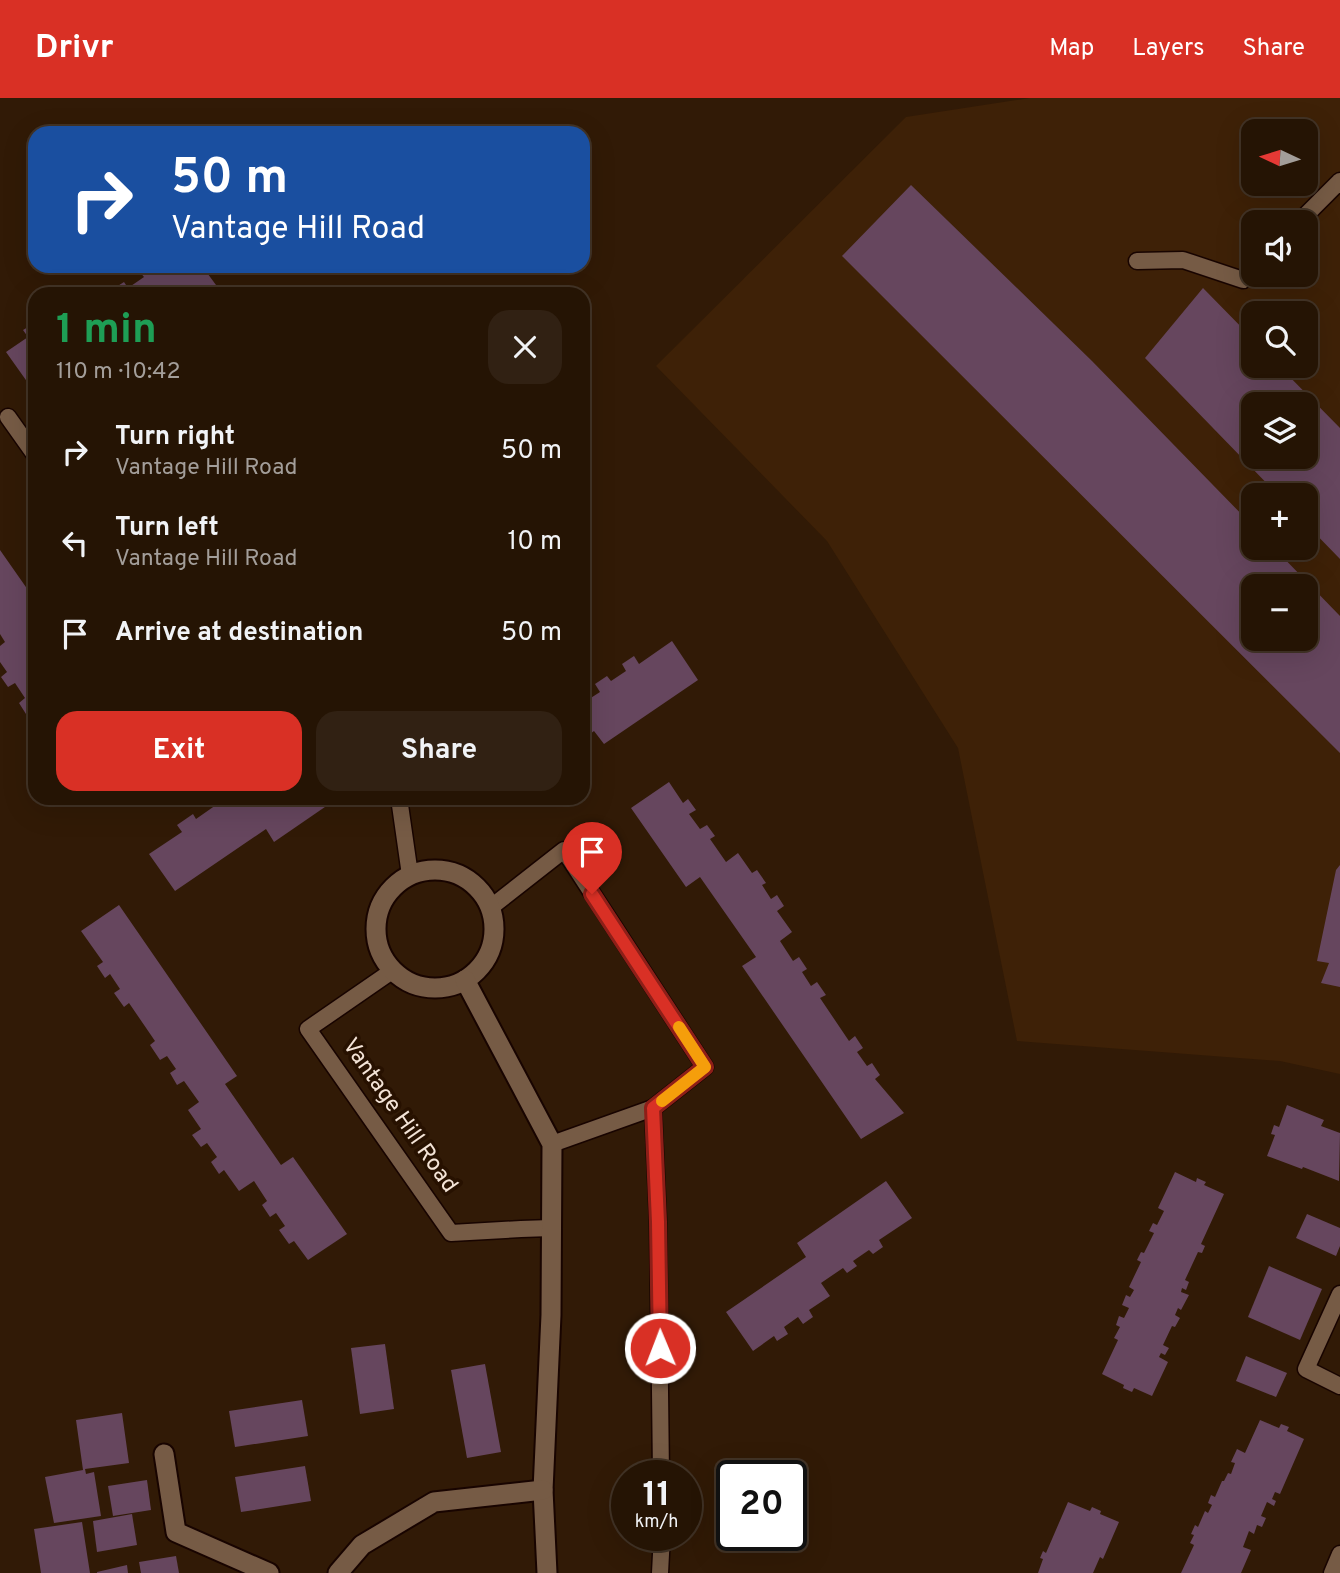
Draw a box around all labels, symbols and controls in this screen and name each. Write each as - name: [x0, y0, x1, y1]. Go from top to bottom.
- text: Drivr: [35, 28, 114, 70]
- text: Map: [1049, 34, 1094, 64]
- text: Layers: [1132, 34, 1204, 64]
- text: Share: [1242, 34, 1305, 64]
- north arrow: [1241, 119, 1318, 196]
- map controls: [1241, 119, 1318, 651]
- text: 50 m: [171, 149, 288, 211]
- icon: right: [56, 154, 147, 245]
- text: Vantage Hill Road: [171, 210, 425, 250]
- button: sound: [1241, 210, 1318, 287]
- button: search: [1241, 301, 1318, 378]
- text: 1 min: [56, 305, 157, 358]
- button: close: [488, 310, 562, 384]
- text: 110 m · 10:42: [56, 358, 181, 387]
- button: layers: [1241, 392, 1318, 469]
- text: Turn right: [115, 421, 235, 454]
- icon: right: [56, 433, 94, 471]
- text: 50 m: [501, 435, 562, 468]
- text: Vantage Hill Road: [115, 454, 298, 483]
- button: +: [1241, 483, 1318, 560]
- text: Turn left: [115, 512, 219, 545]
- icon: left: [56, 524, 94, 562]
- text: 10 m: [507, 526, 562, 559]
- text: Vantage Hill Road: [115, 545, 298, 574]
- button: −: [1241, 574, 1318, 651]
- icon: arrive: [56, 615, 94, 653]
- text: Arrive at destination: [115, 617, 363, 650]
- text: 50 m: [501, 617, 562, 650]
- button: Exit: [56, 711, 302, 791]
- button: Share: [316, 711, 562, 791]
- pin: [562, 822, 622, 894]
- icon: arrive: [573, 833, 611, 871]
- street label: Vantage Hill Road: [335, 1033, 463, 1199]
- position arrow: [623, 1311, 697, 1385]
- speed limit sign: 20: [716, 1460, 807, 1551]
- text: 11: [643, 1474, 671, 1518]
- text: km/h: [635, 1511, 678, 1534]

